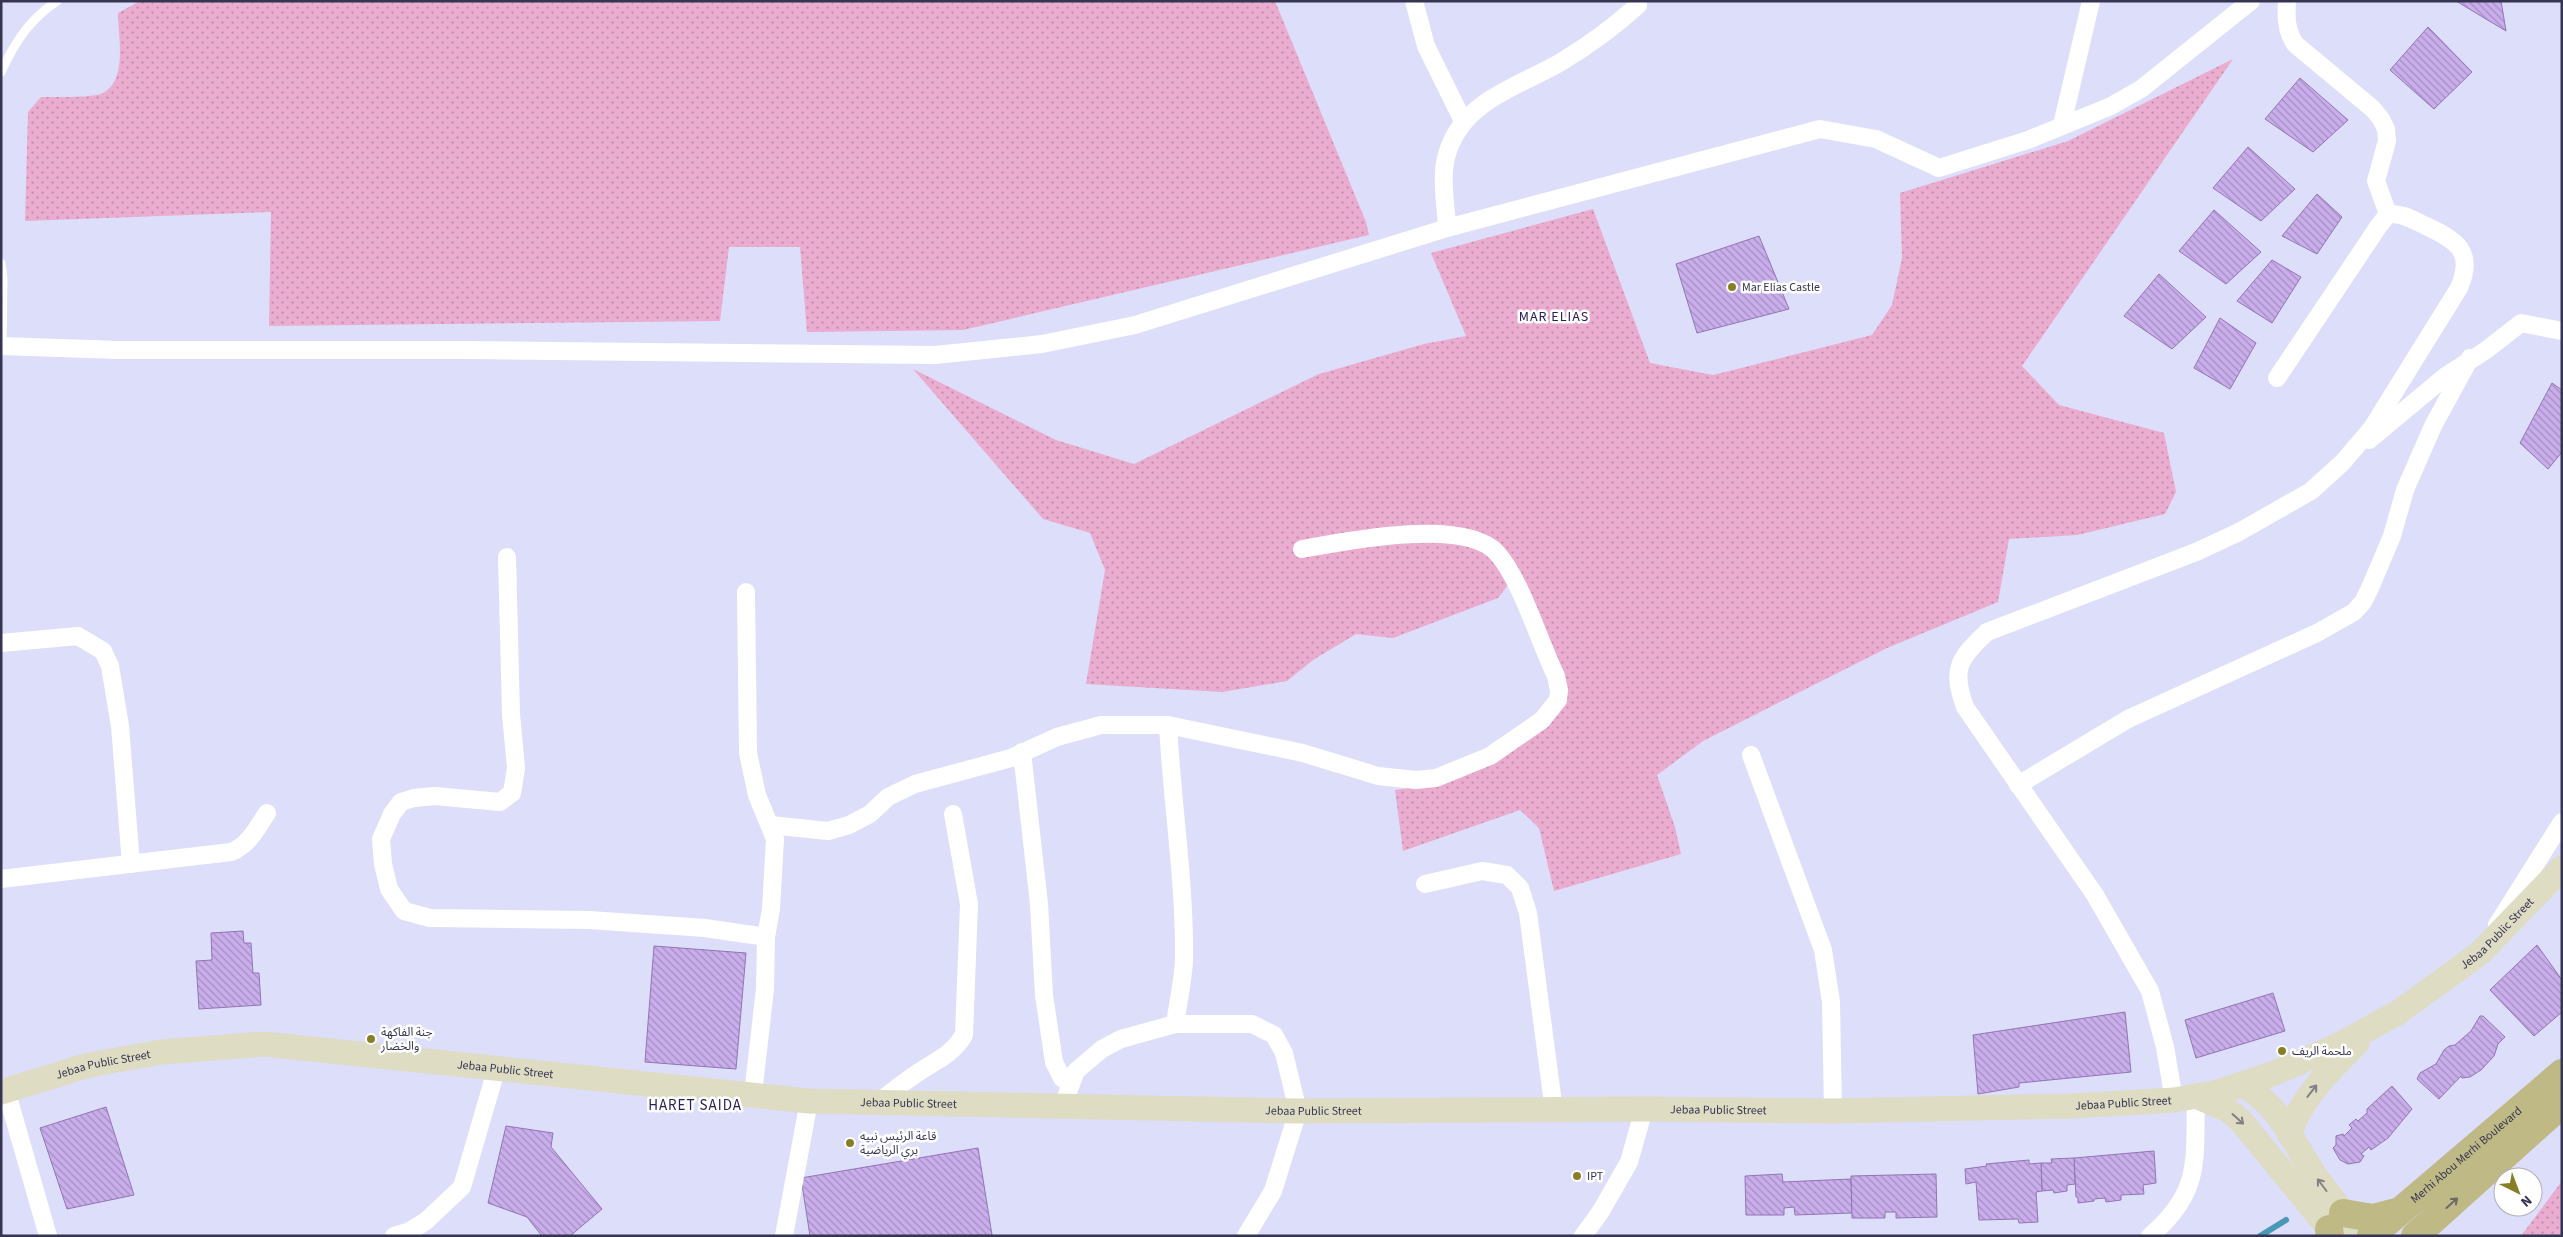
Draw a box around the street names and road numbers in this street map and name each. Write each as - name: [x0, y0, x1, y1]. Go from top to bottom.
- street label: Jebaa Public Street: [2457, 894, 2538, 974]
- street label: Jebaa Public Street: [54, 1046, 152, 1084]
- street label: Jebaa Public Street: [456, 1056, 554, 1083]
- street label: Jebaa Public Street: [2075, 1092, 2172, 1115]
- street label: Jebaa Public Street: [860, 1094, 957, 1113]
- street label: Jebaa Public Street: [1670, 1101, 1767, 1119]
- street label: Jebaa Public Street: [1265, 1102, 1362, 1120]
- street label: Merhi Abou Merhi Boulevard: [2407, 1103, 2526, 1208]

